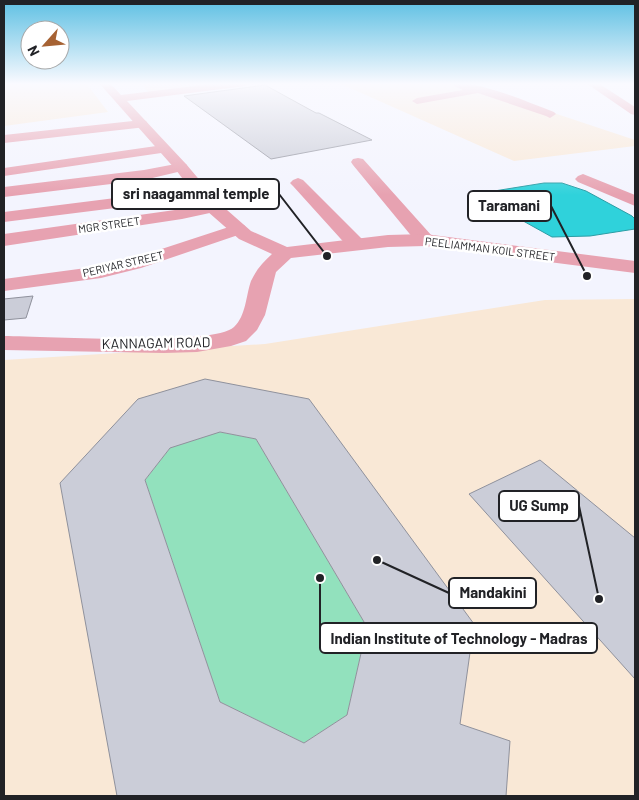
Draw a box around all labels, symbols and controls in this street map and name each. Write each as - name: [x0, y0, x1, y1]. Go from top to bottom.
- north arrow: [20, 20, 70, 70]
- text: N: [23, 43, 43, 59]
- callout: sri naagammal temple: [112, 179, 279, 209]
- text: sri naagammal temple: [123, 184, 269, 202]
- callout: Taramani: [468, 191, 551, 221]
- text: Taramani: [478, 196, 540, 214]
- street label: MGR STREET: [77, 214, 141, 235]
- street label: PEELIAMMAN KOIL STREET: [424, 234, 556, 263]
- street label: PERIYAR STREET: [81, 248, 165, 279]
- street label: KANNAGAM ROAD: [101, 333, 211, 352]
- callout: UG Sump: [499, 491, 579, 521]
- text: UG Sump: [509, 496, 569, 514]
- callout: Mandakini: [449, 578, 536, 608]
- text: Mandakini: [459, 583, 527, 601]
- callout: Indian Institute of Technology - Madras: [320, 623, 597, 653]
- text: Indian Institute of Technology - Madras: [330, 629, 588, 647]

